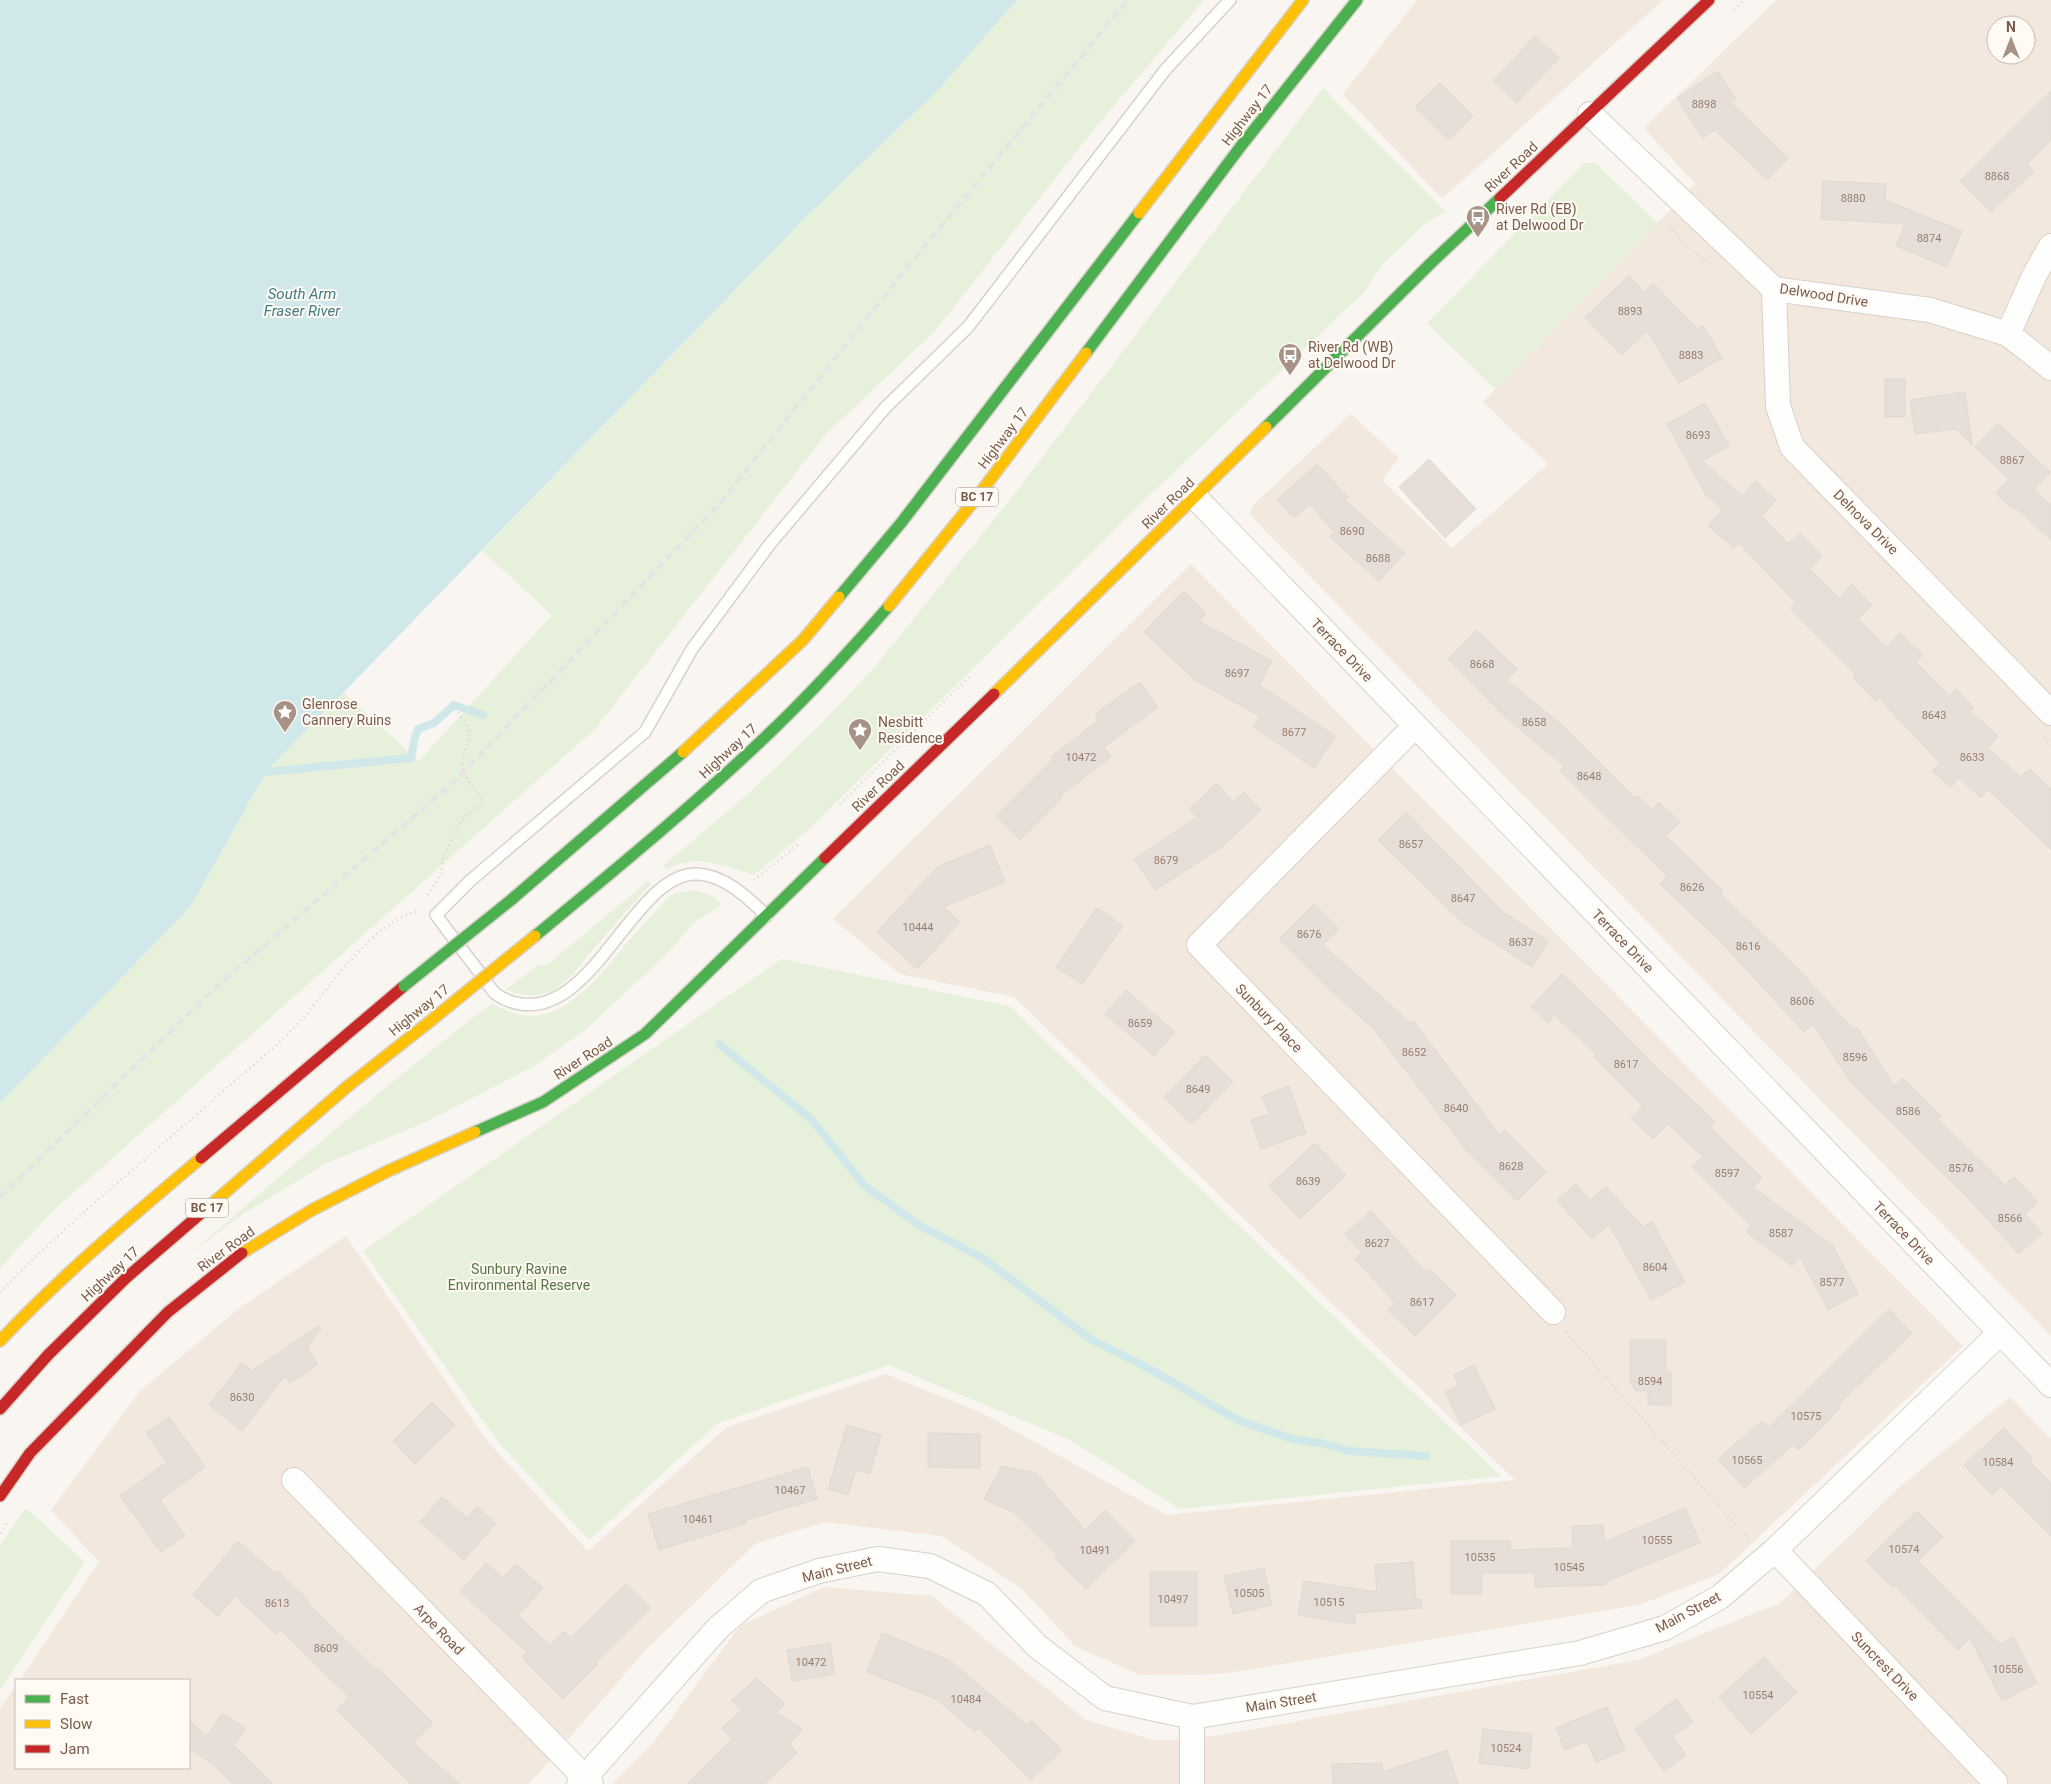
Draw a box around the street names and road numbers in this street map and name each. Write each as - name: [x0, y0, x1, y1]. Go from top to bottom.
- street label: Highway 17: [1218, 81, 1276, 149]
- street label: River Road: [1481, 138, 1541, 196]
- street label: Delwood Drive: [1779, 280, 1869, 310]
- street label: Highway 17: [975, 404, 1031, 472]
- street label: River Road: [1139, 474, 1197, 532]
- street label: Delnova Drive: [1830, 486, 1902, 558]
- road number: BC 17: [956, 488, 998, 507]
- street label: Terrace Drive: [1308, 615, 1376, 685]
- street label: Highway 17: [696, 720, 760, 782]
- street label: River Road: [849, 757, 907, 815]
- street label: Terrace Drive: [1589, 906, 1657, 976]
- street label: Sunbury Place: [1232, 980, 1306, 1056]
- street label: Highway 17: [386, 981, 452, 1039]
- street label: River Road: [551, 1033, 615, 1083]
- road number: BC 17: [186, 1198, 228, 1218]
- street label: Terrace Drive: [1870, 1198, 1938, 1268]
- street label: River Road: [194, 1223, 258, 1275]
- street label: Highway 17: [78, 1243, 142, 1305]
- street label: Main Street: [800, 1553, 874, 1585]
- street label: Main Street: [1653, 1588, 1724, 1636]
- street label: Arpe Road: [411, 1600, 467, 1658]
- street label: Suncrest Drive: [1848, 1628, 1922, 1704]
- street label: Main Street: [1244, 1688, 1318, 1715]

